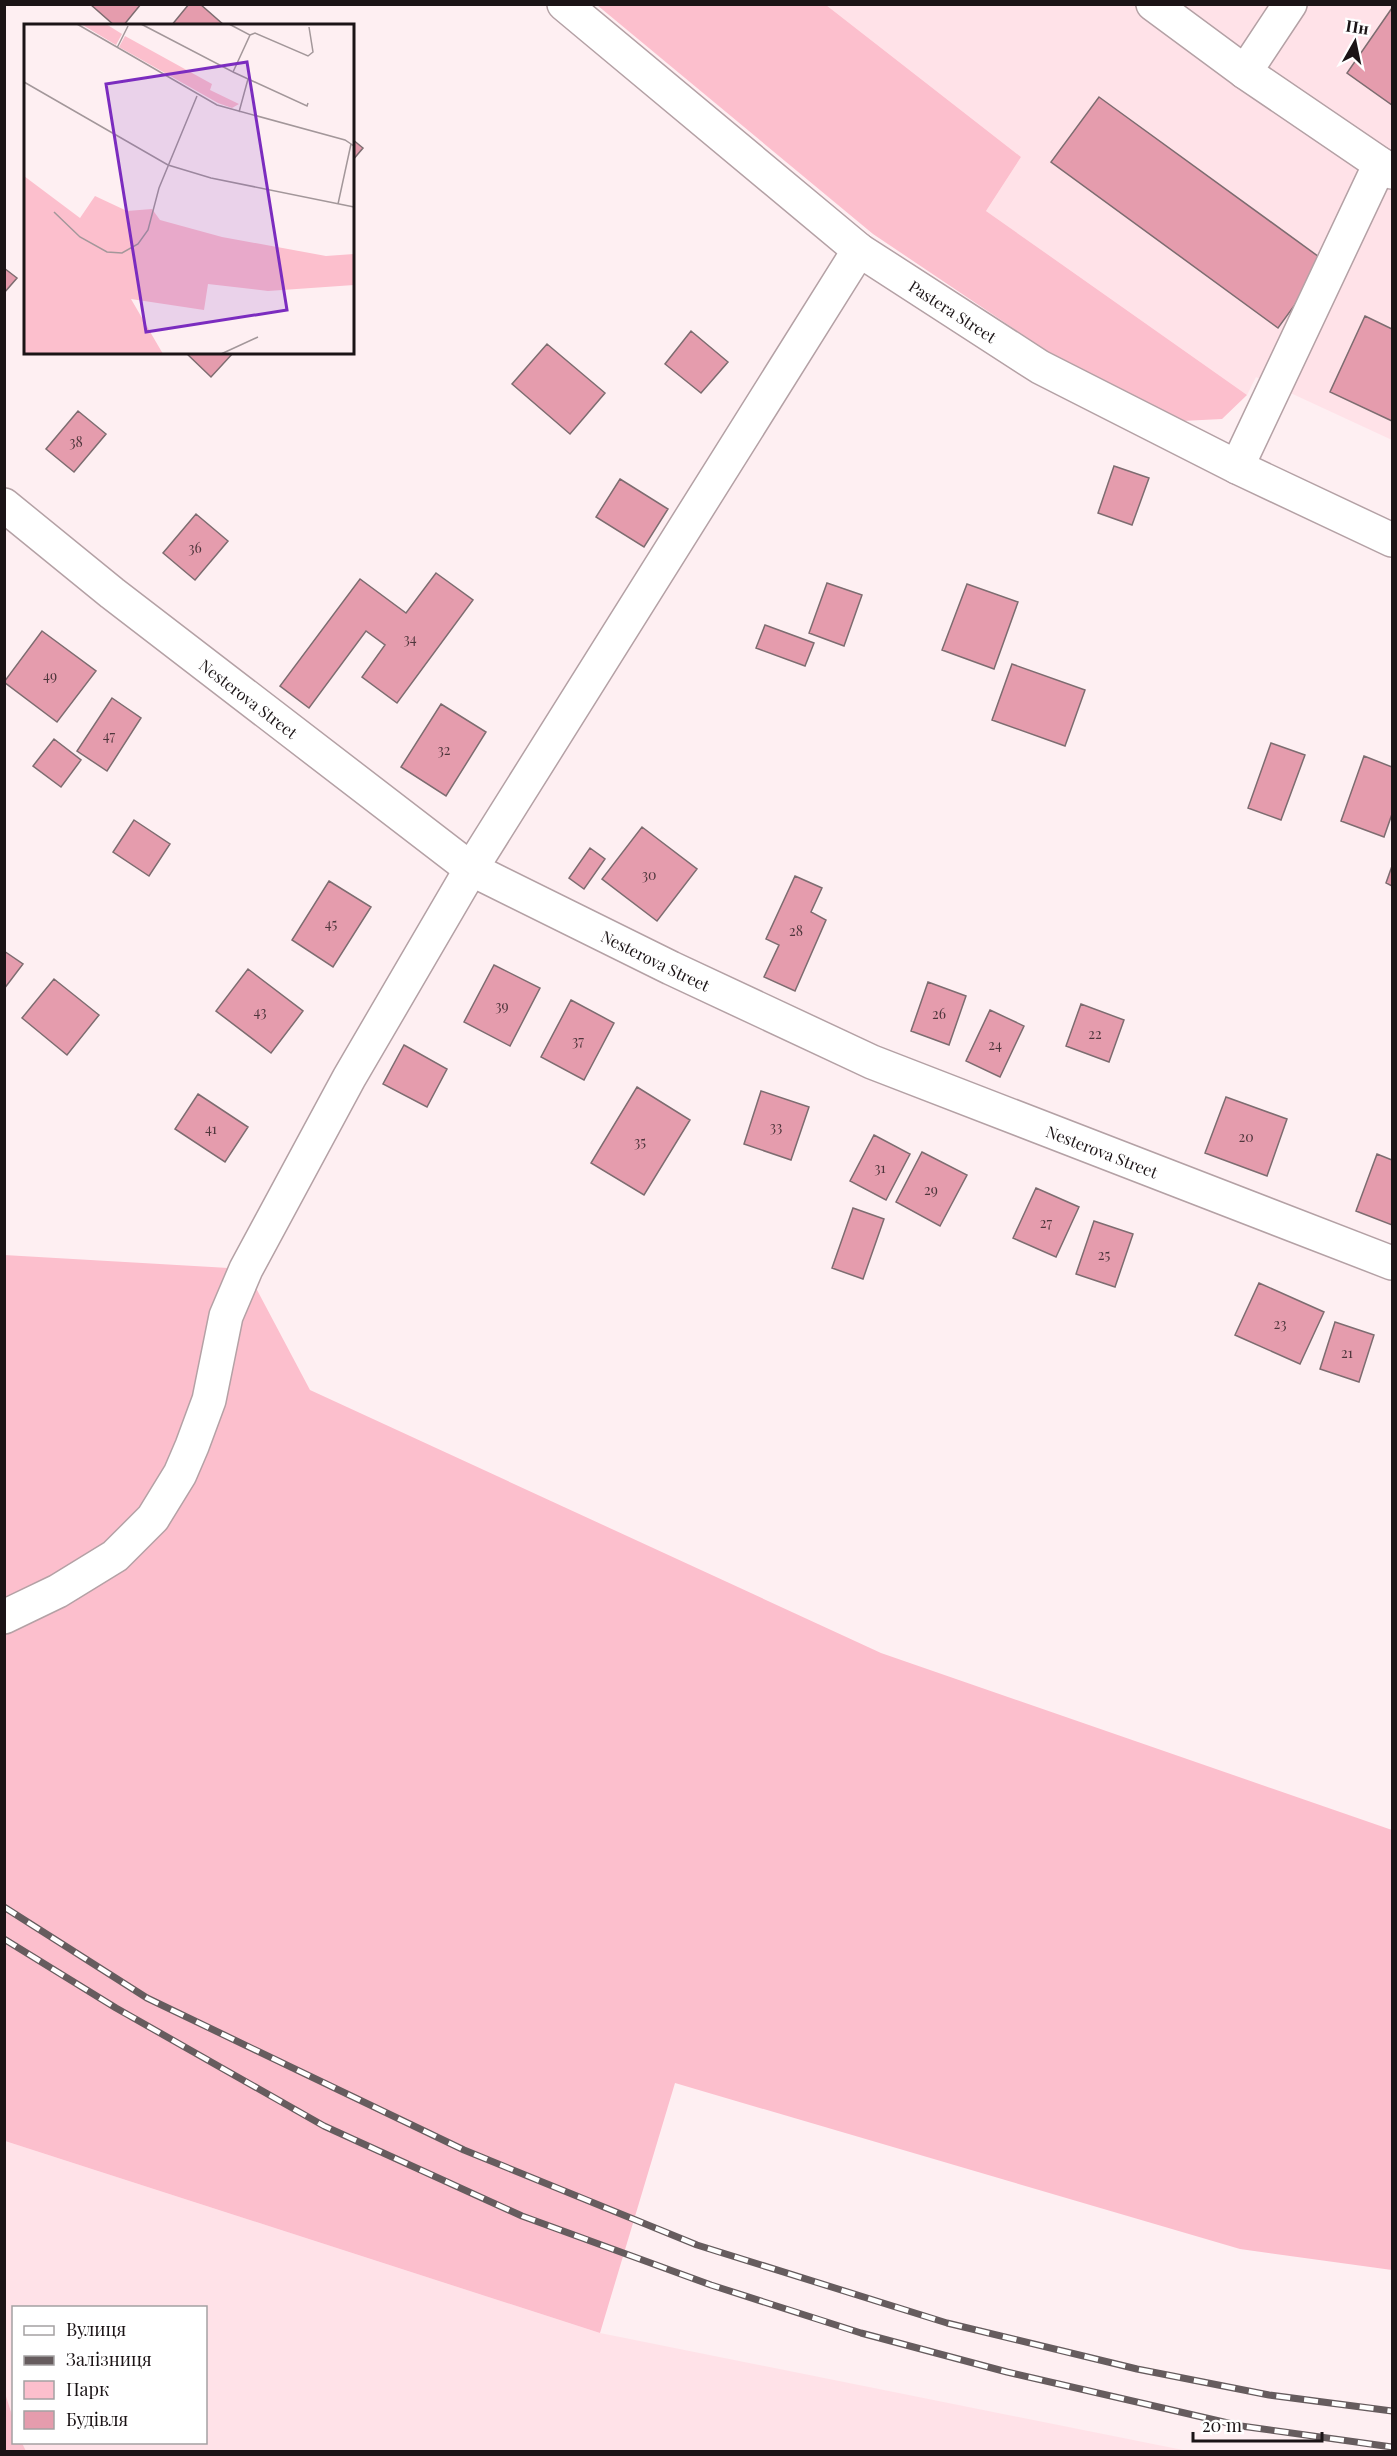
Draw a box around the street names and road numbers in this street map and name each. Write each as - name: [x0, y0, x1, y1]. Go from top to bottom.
- street label: Pastera Street: [905, 275, 1001, 347]
- street label: Nesterova Street: [196, 654, 302, 743]
- street label: Nesterova Street: [598, 925, 714, 995]
- street label: Nesterova Street: [1043, 1120, 1161, 1182]

